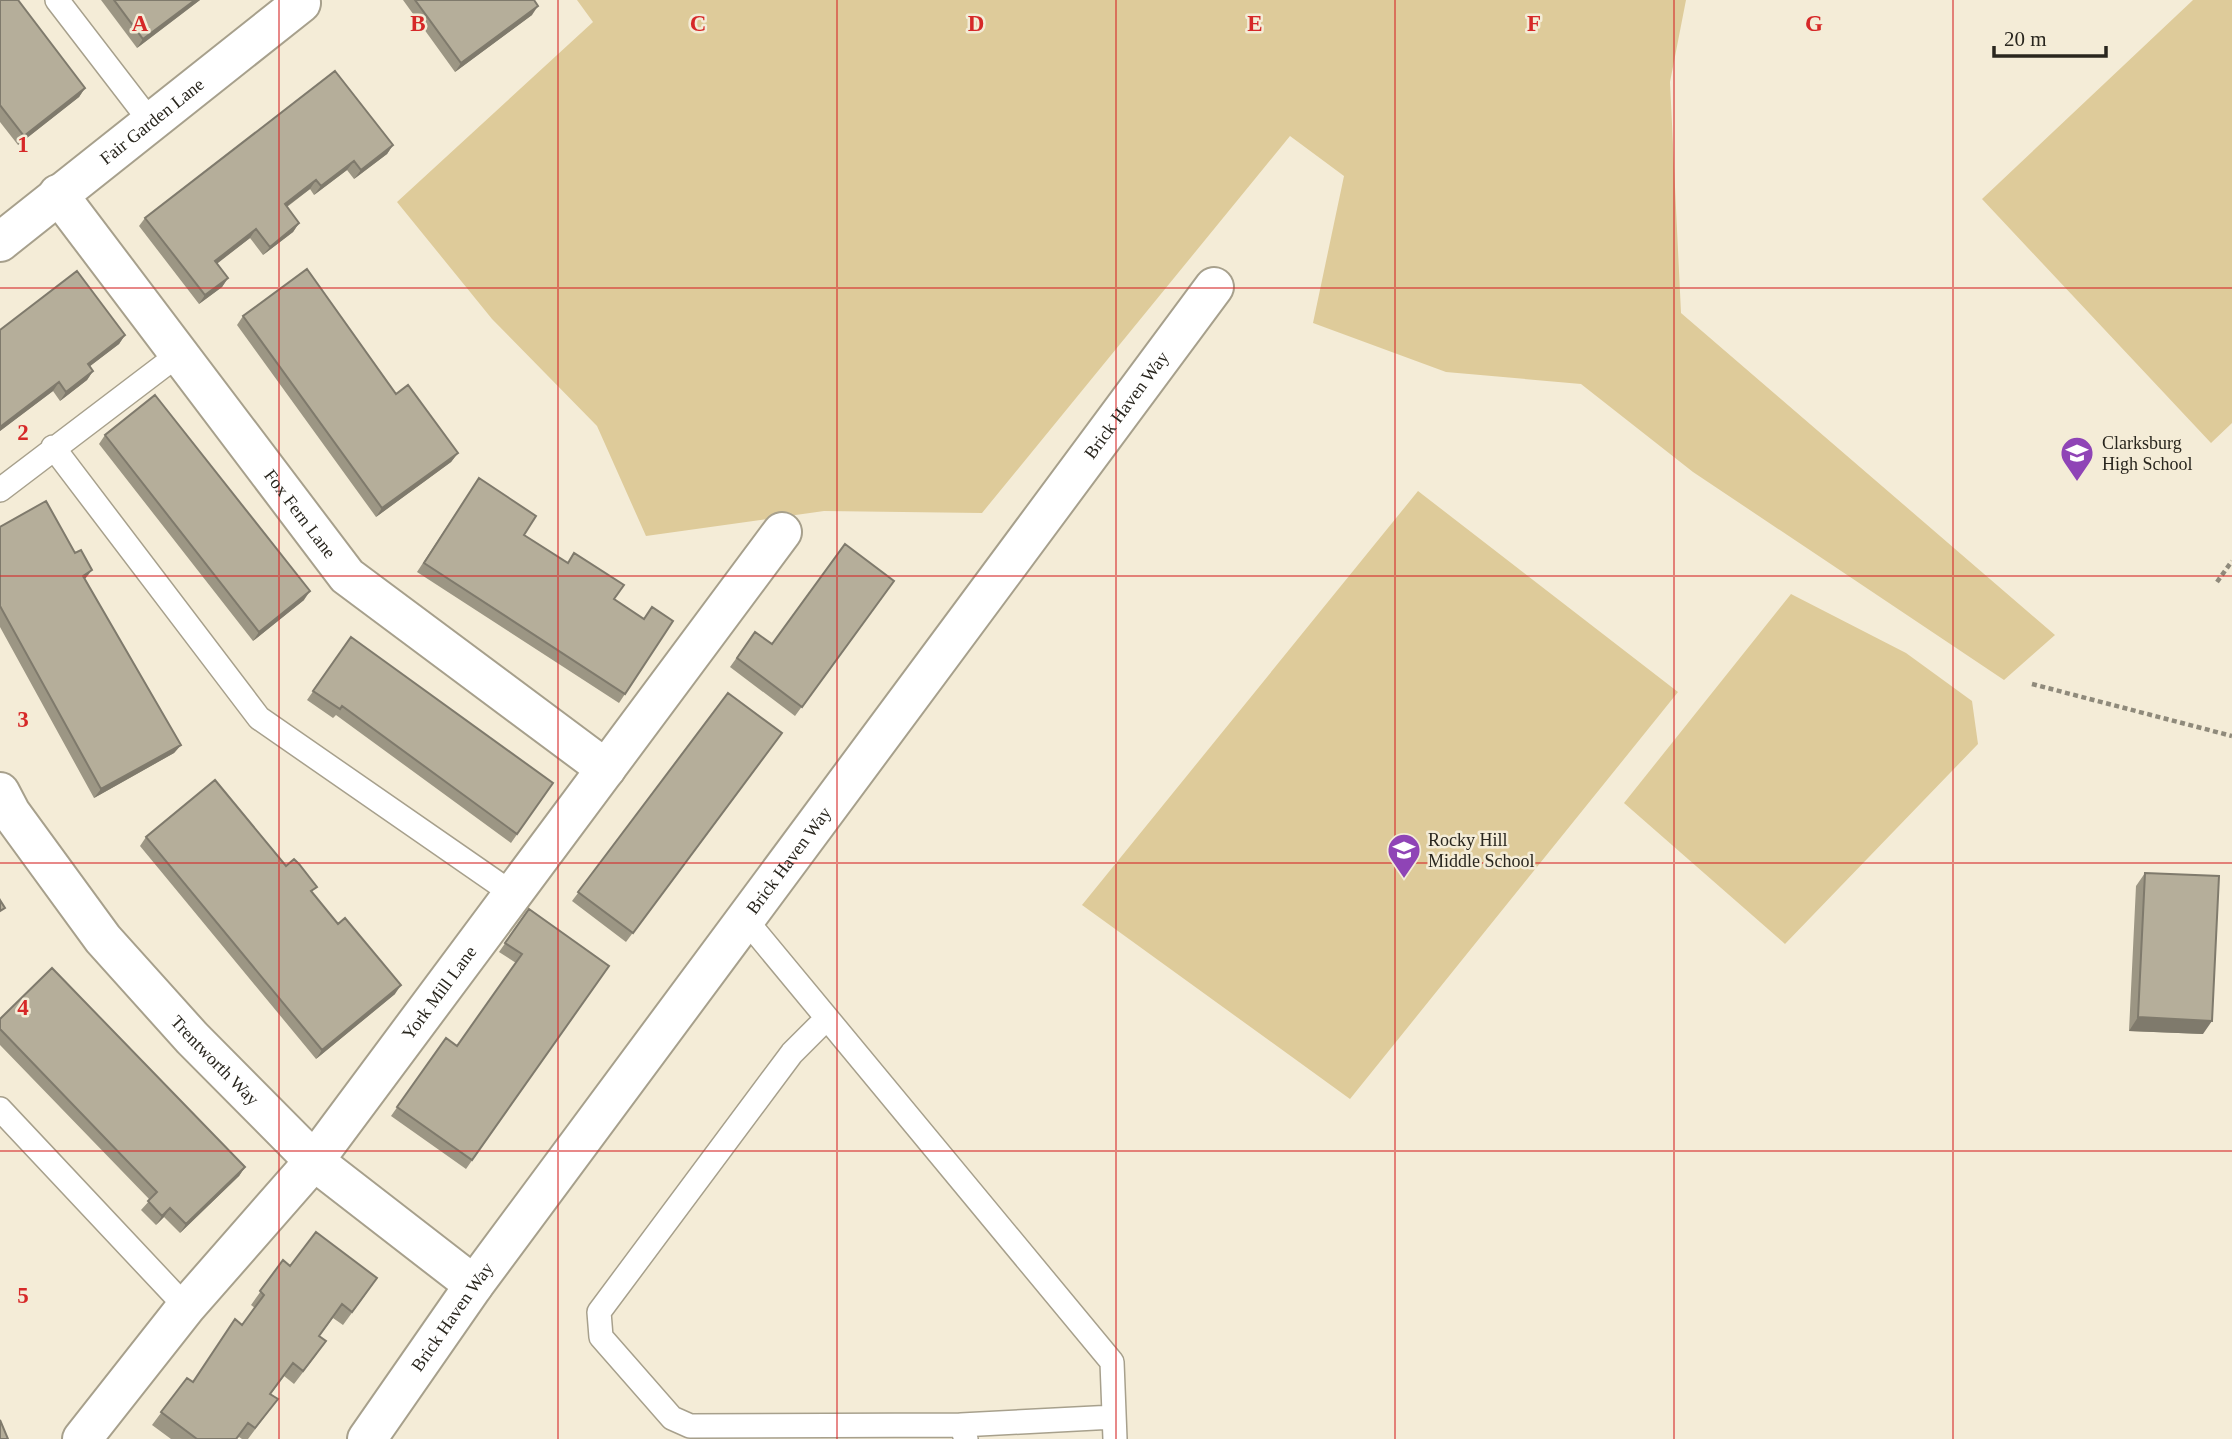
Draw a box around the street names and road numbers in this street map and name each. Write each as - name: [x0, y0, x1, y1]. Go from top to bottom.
- street label: Fair Garden Lane: [96, 74, 208, 169]
- street label: Brick Haven Way: [1080, 348, 1173, 463]
- street label: Fox Fern Lane: [260, 465, 340, 562]
- street label: Brick Haven Way: [743, 803, 835, 918]
- street label: York Mill Lane: [398, 942, 480, 1043]
- street label: Trentworth Way: [167, 1012, 263, 1109]
- street label: Brick Haven Way: [407, 1258, 497, 1375]

